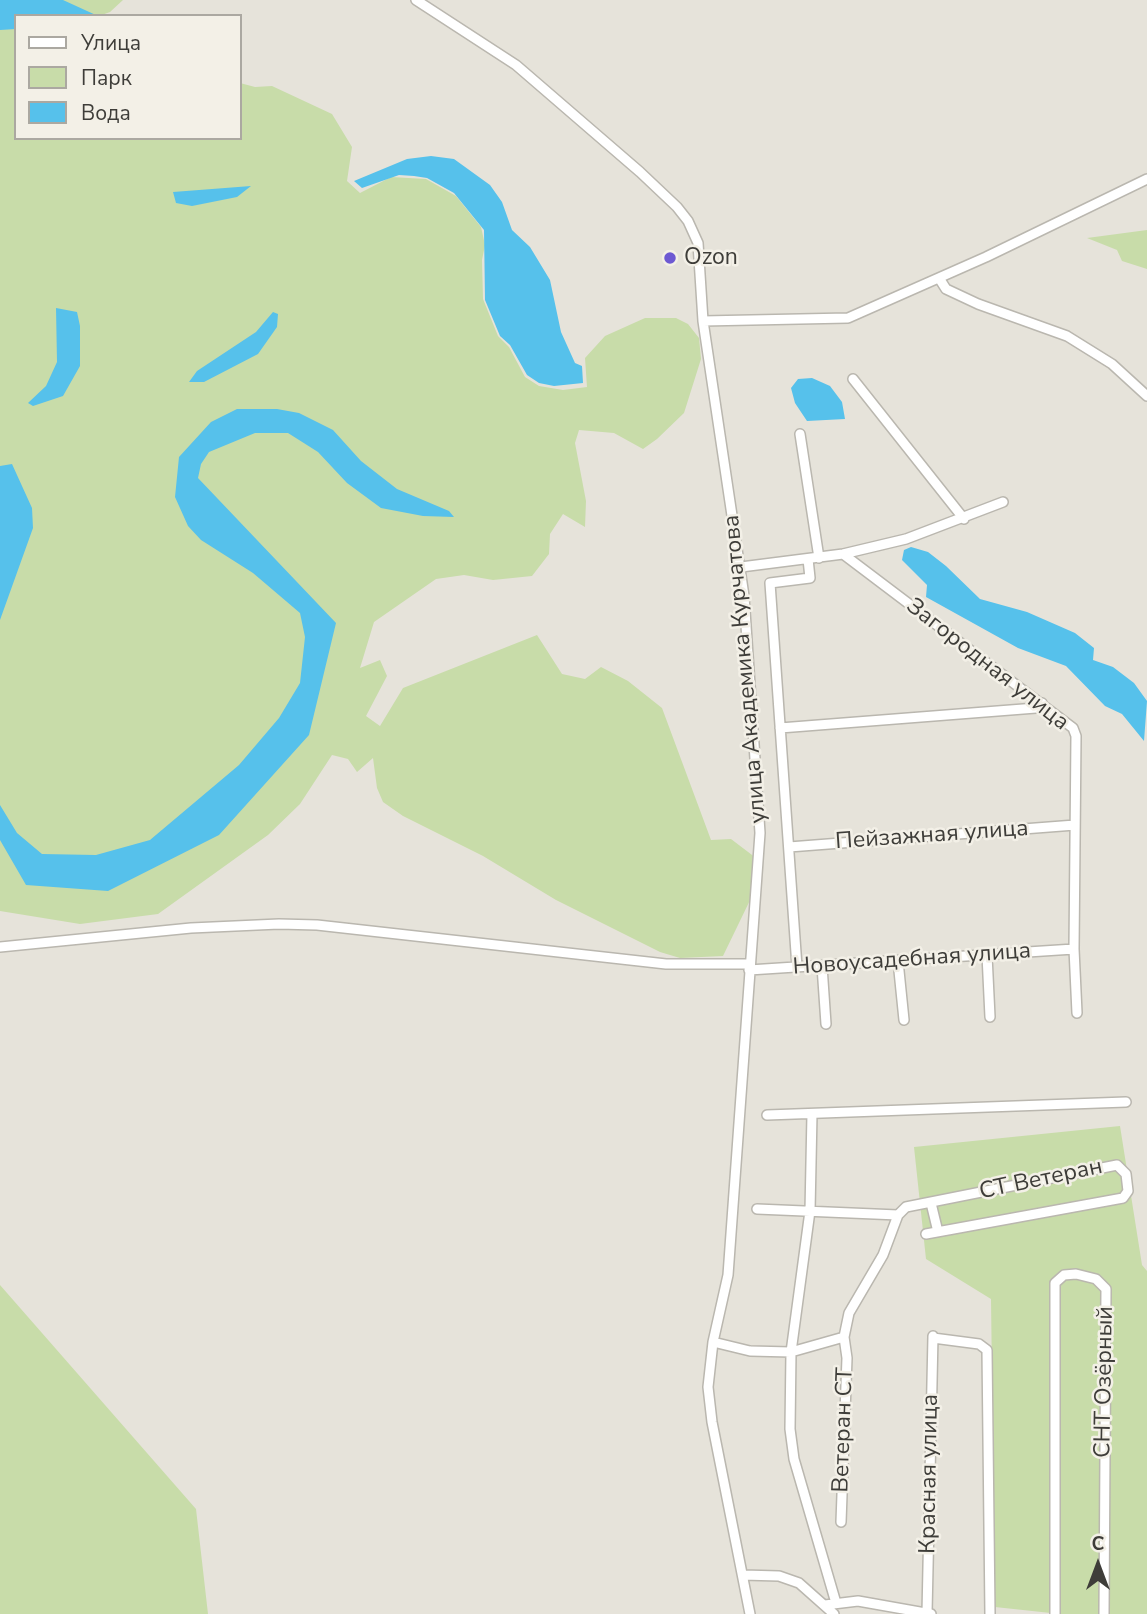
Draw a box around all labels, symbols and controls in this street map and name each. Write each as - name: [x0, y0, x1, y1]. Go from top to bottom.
- legend: [14, 14, 242, 140]
- text: Улица: [81, 29, 141, 57]
- text: Парк: [81, 64, 132, 92]
- text: Вода: [81, 99, 131, 127]
- place label: Ozon: [684, 244, 738, 272]
- marker: Ozon: [662, 250, 678, 266]
- street label: улица Академика Курчатова: [719, 514, 773, 824]
- street label: Загородная улица: [900, 593, 1074, 737]
- street label: Пейзажная улица: [835, 815, 1029, 857]
- street label: Новоусадебная улица: [792, 938, 1032, 982]
- street label: СТ Ветеран: [977, 1153, 1105, 1207]
- street label: СНТ Озёрный: [1090, 1306, 1120, 1458]
- street label: Ветеран СТ: [828, 1367, 860, 1493]
- street label: Красная улица: [915, 1394, 945, 1554]
- north arrow: [1063, 1530, 1133, 1600]
- text: С: [1092, 1531, 1104, 1557]

